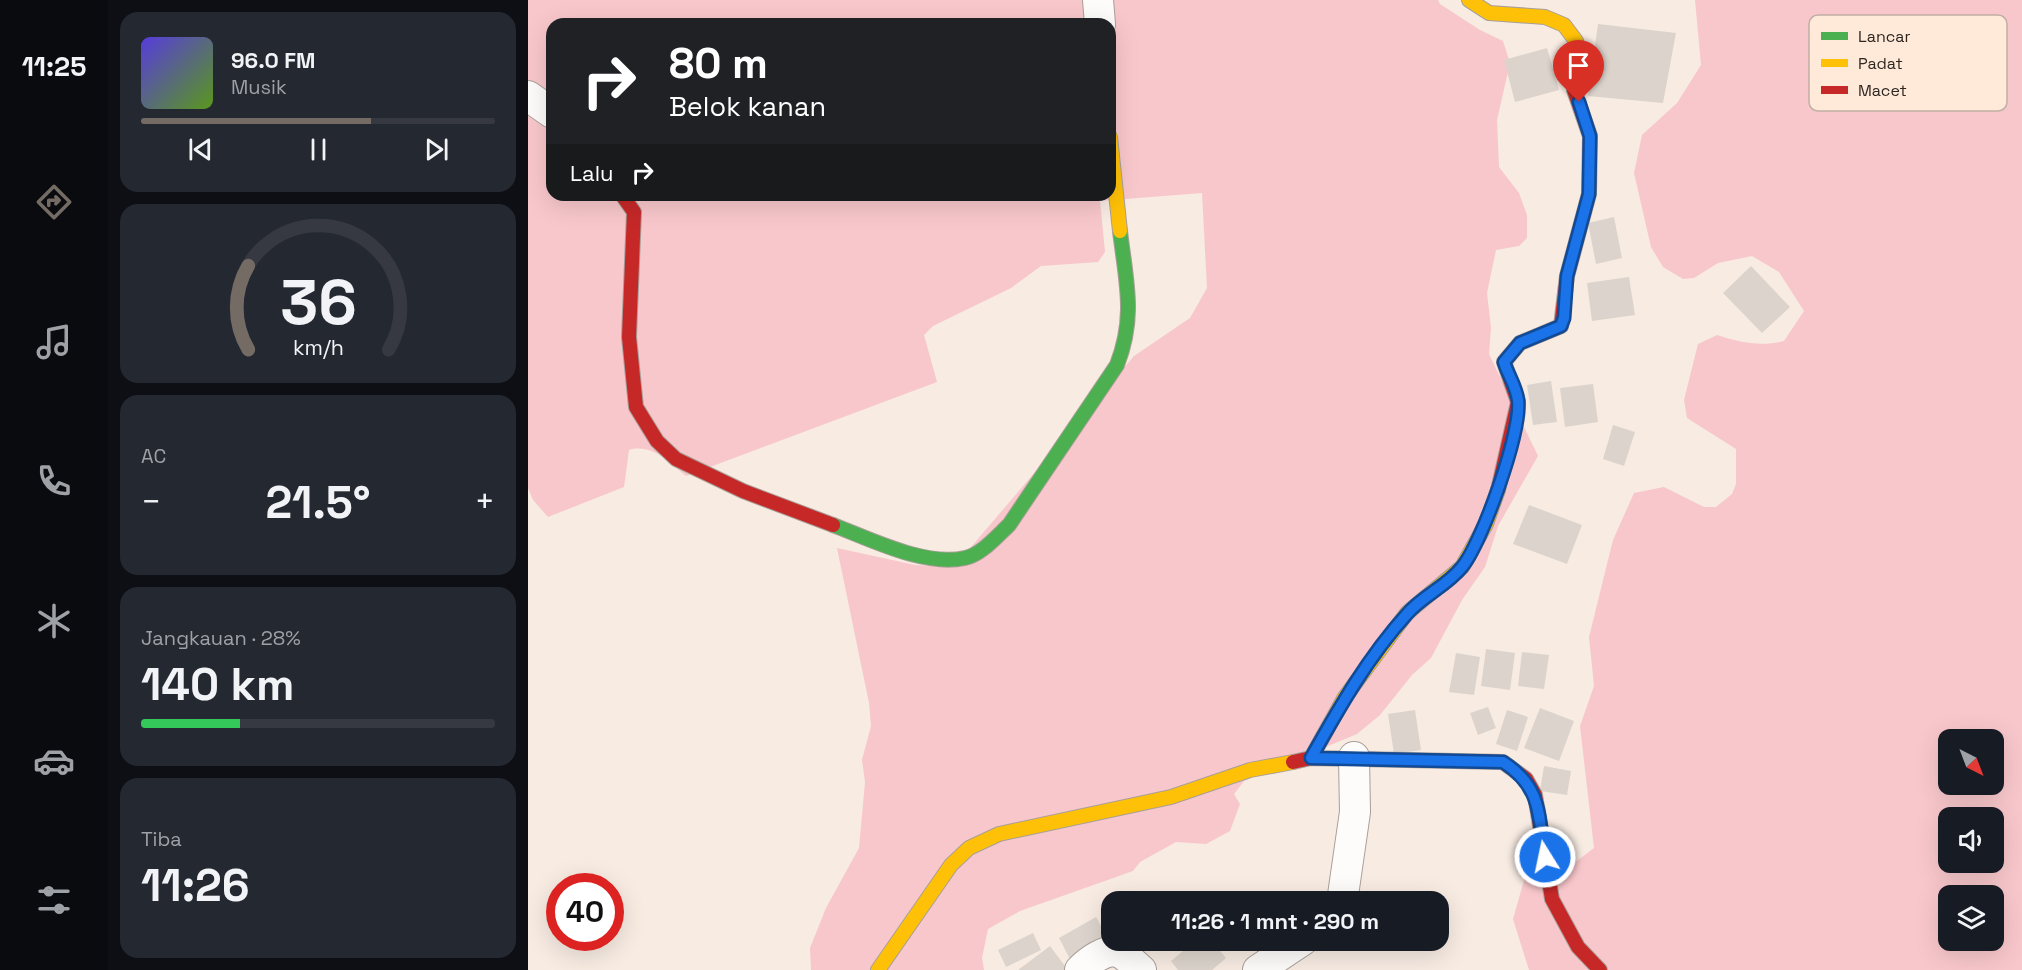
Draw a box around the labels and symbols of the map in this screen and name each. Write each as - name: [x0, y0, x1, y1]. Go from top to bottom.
- legend: [1809, 15, 2007, 111]
- text: Lancar: [1858, 26, 1911, 47]
- pin: [1553, 40, 1604, 102]
- text: Padat: [1858, 53, 1903, 74]
- text: Macet: [1858, 80, 1907, 101]
- north arrow: [1938, 729, 2004, 795]
- position arrow: [1513, 825, 1577, 889]
- speed limit sign: 40: [546, 873, 624, 951]

